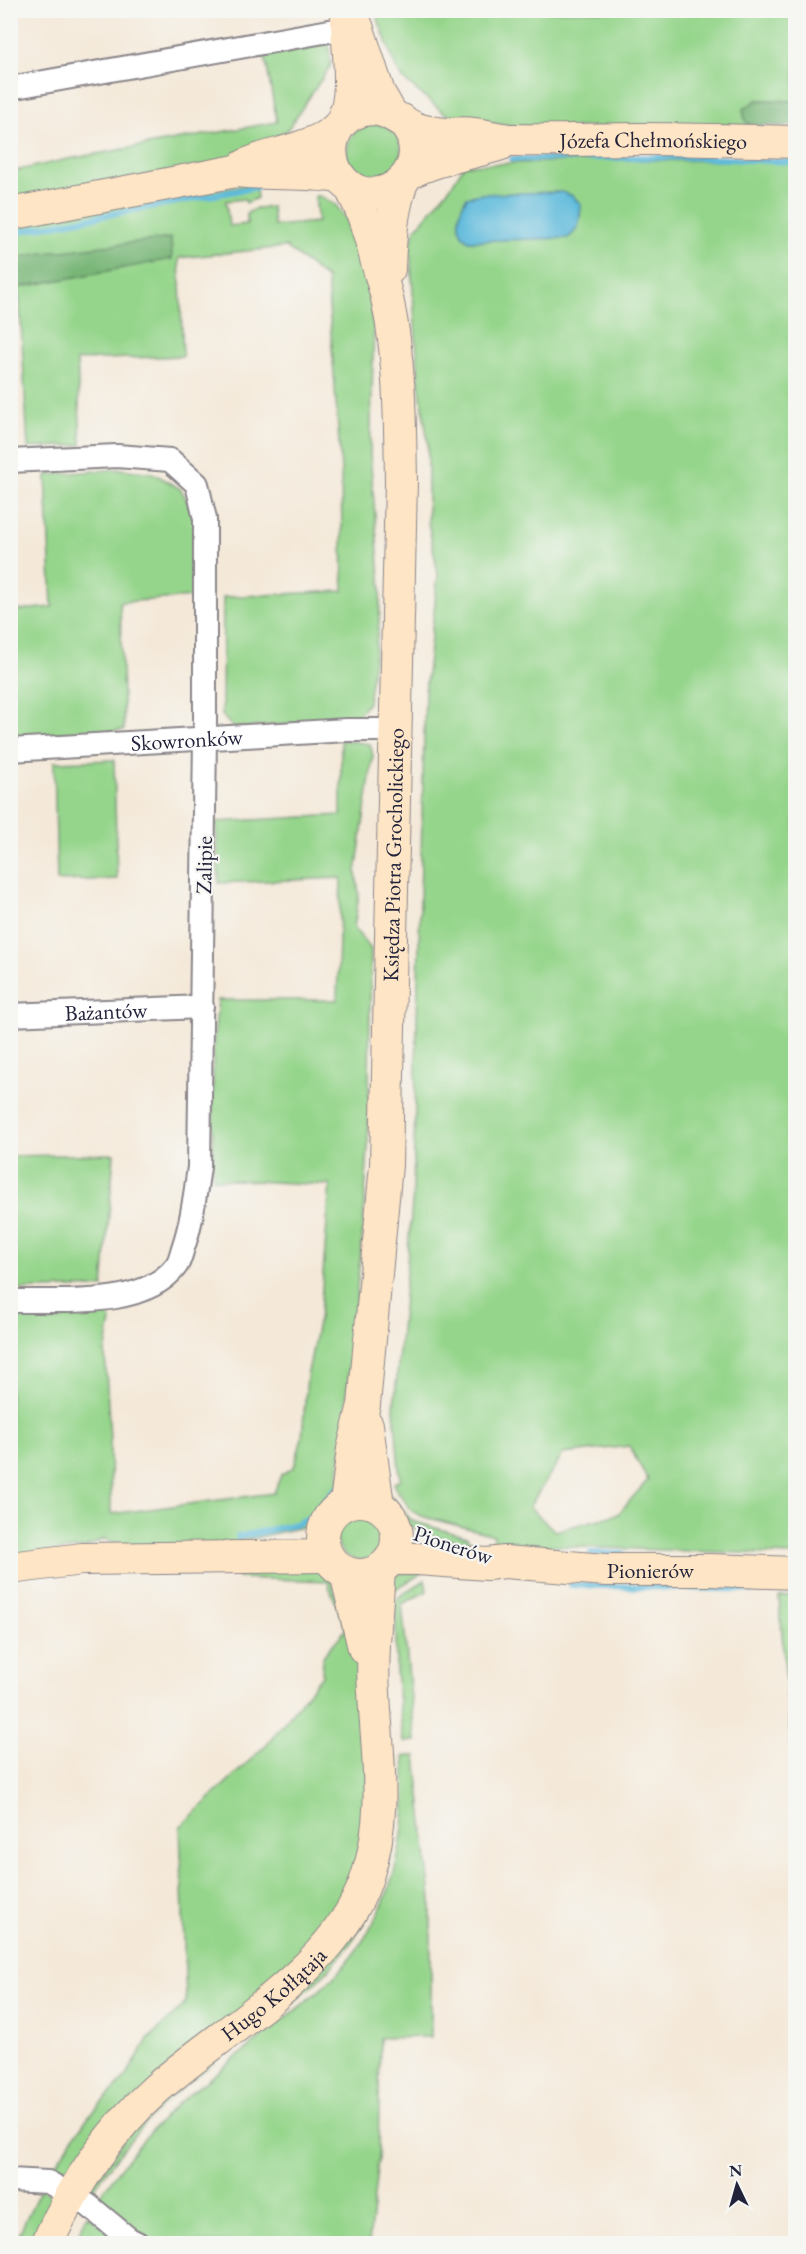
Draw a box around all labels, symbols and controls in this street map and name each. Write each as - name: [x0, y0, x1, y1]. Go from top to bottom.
- street label: Józefa Chełmońskiego: [557, 124, 748, 155]
- street label: Skowronków: [130, 722, 244, 757]
- street label: Księdza Piotra Grocholickiego: [376, 728, 410, 982]
- street label: Zalipie: [189, 835, 219, 894]
- street label: Bażantów: [64, 995, 149, 1027]
- street label: Pionerów: [410, 1519, 497, 1572]
- street label: Pionierów: [607, 1556, 695, 1585]
- street label: Hugo Kołłątaja: [215, 1941, 333, 2047]
- north arrow: [707, 2155, 767, 2215]
- text: N: [728, 2160, 743, 2182]

